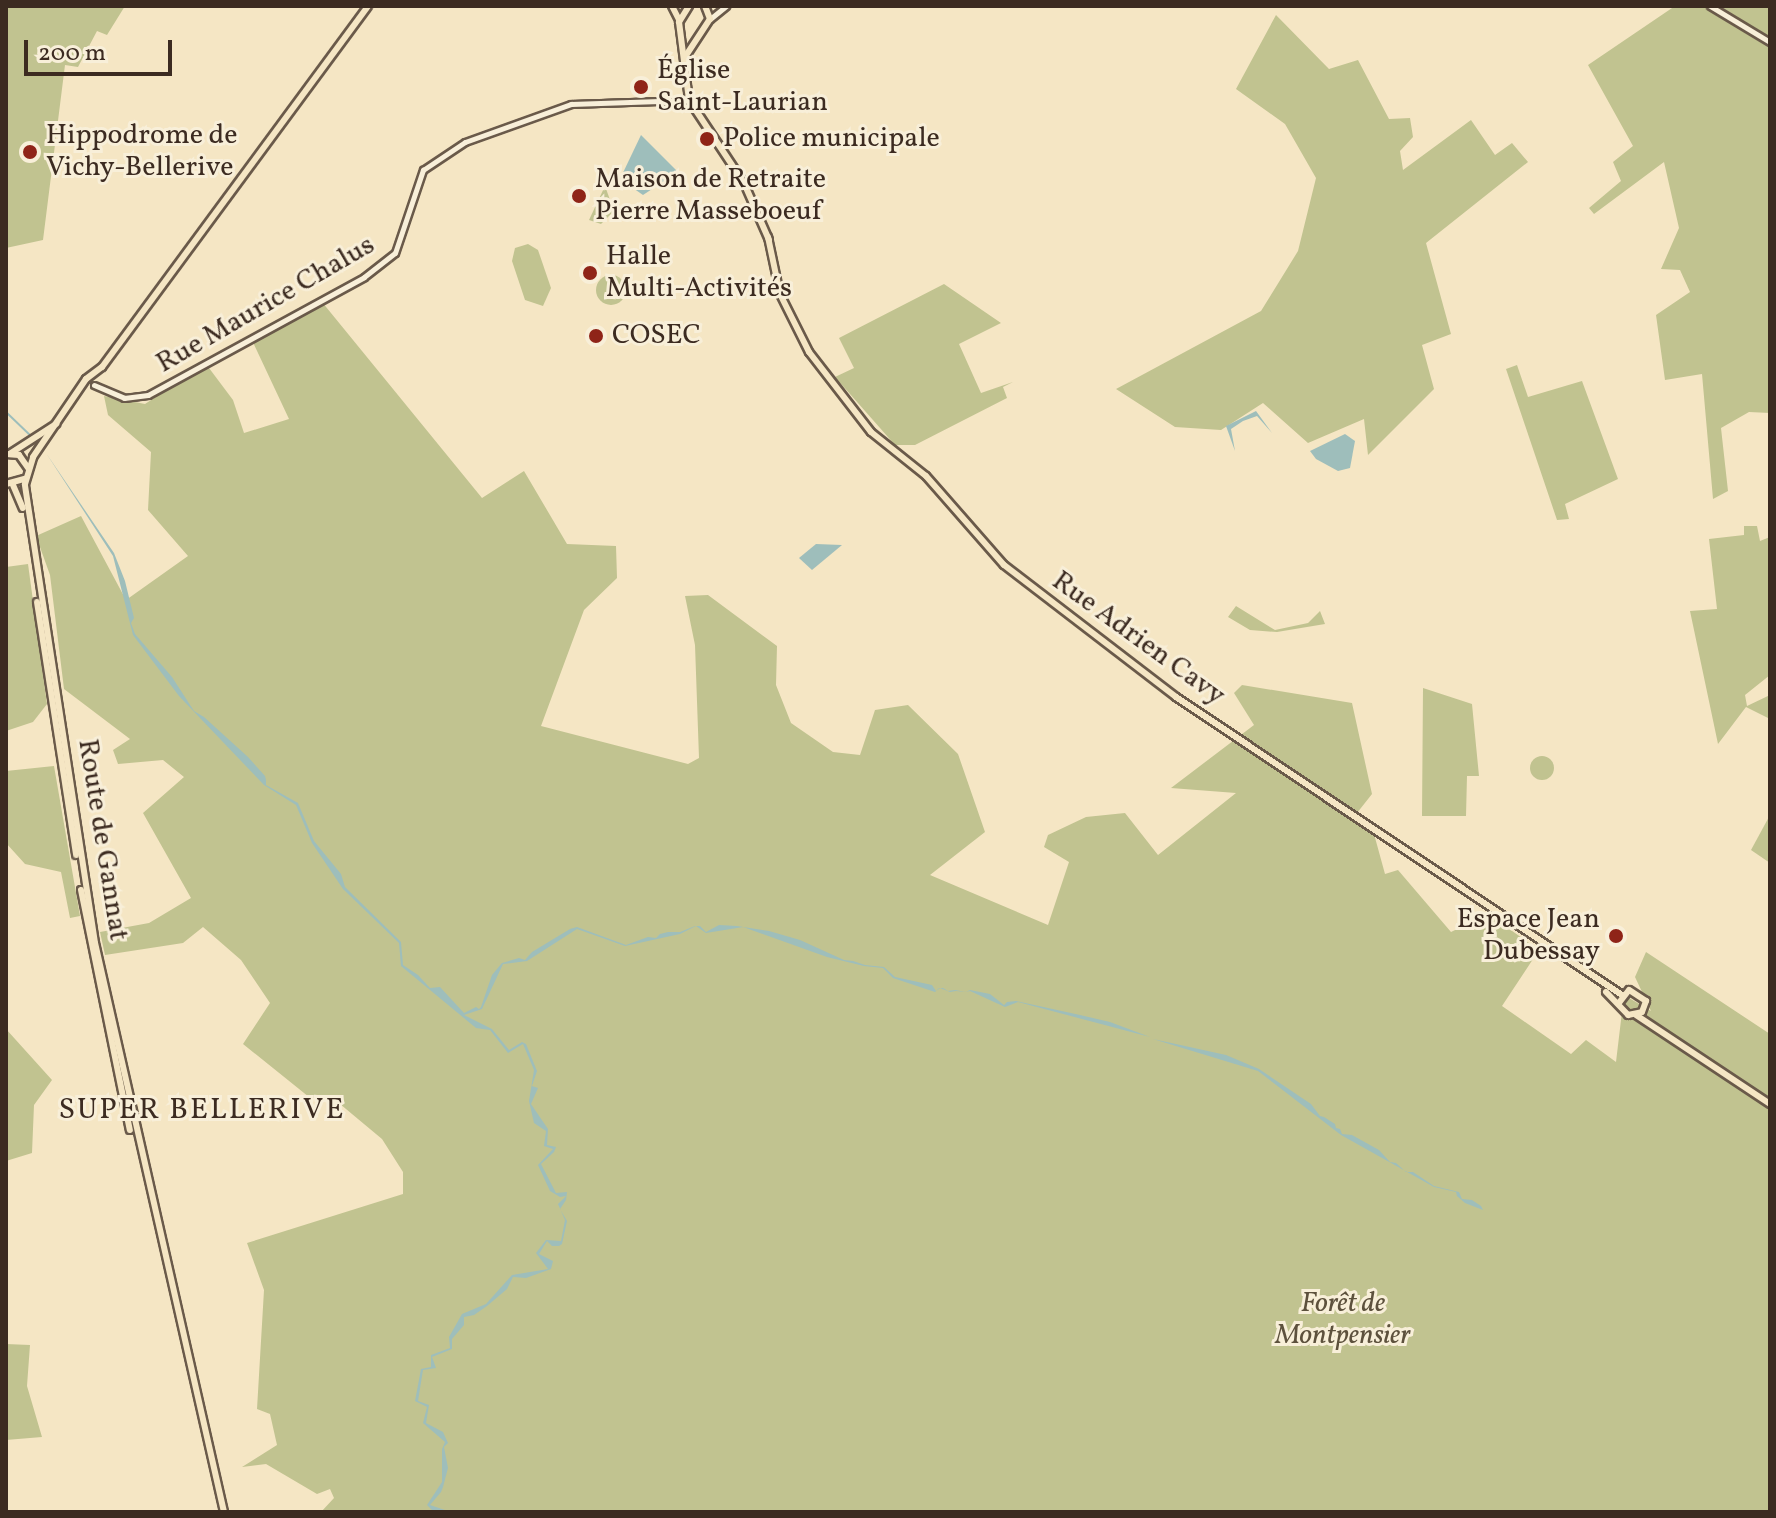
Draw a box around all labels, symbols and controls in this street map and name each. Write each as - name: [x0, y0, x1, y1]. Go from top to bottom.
- scale bar: [28, 24, 176, 74]
- text: 200 m: [38, 37, 106, 71]
- place label: Église Saint-Laurian: [657, 54, 828, 120]
- marker: Église Saint-Laurian: [632, 78, 650, 96]
- place label: Hippodrome de Vichy-Bellerive: [46, 119, 238, 185]
- place label: Police municipale: [723, 122, 940, 156]
- marker: Police municipale: [698, 130, 716, 148]
- marker: Hippodrome de Vichy-Bellerive: [21, 143, 39, 161]
- place label: Maison de Retraite Pierre Masseboeuf: [595, 163, 826, 229]
- marker: Maison de Retraite Pierre Masseboeuf: [570, 187, 588, 205]
- street label: Rue Maurice Chalus: [151, 229, 381, 381]
- place label: Halle Multi-Activités: [606, 240, 792, 306]
- marker: Halle Multi-Activités: [581, 264, 599, 282]
- place label: COSEC: [612, 319, 701, 353]
- marker: COSEC: [587, 327, 605, 345]
- street label: Rue Adrien Cavy: [1045, 565, 1231, 713]
- street label: Route de Gannat: [69, 737, 135, 943]
- place label: Espace Jean Dubessay: [1457, 903, 1600, 969]
- marker: Espace Jean Dubessay: [1607, 927, 1625, 945]
- district label: SUPER BELLERIVE: [59, 1092, 345, 1128]
- park label: Forêt de Montpensier: [1275, 1287, 1411, 1353]

